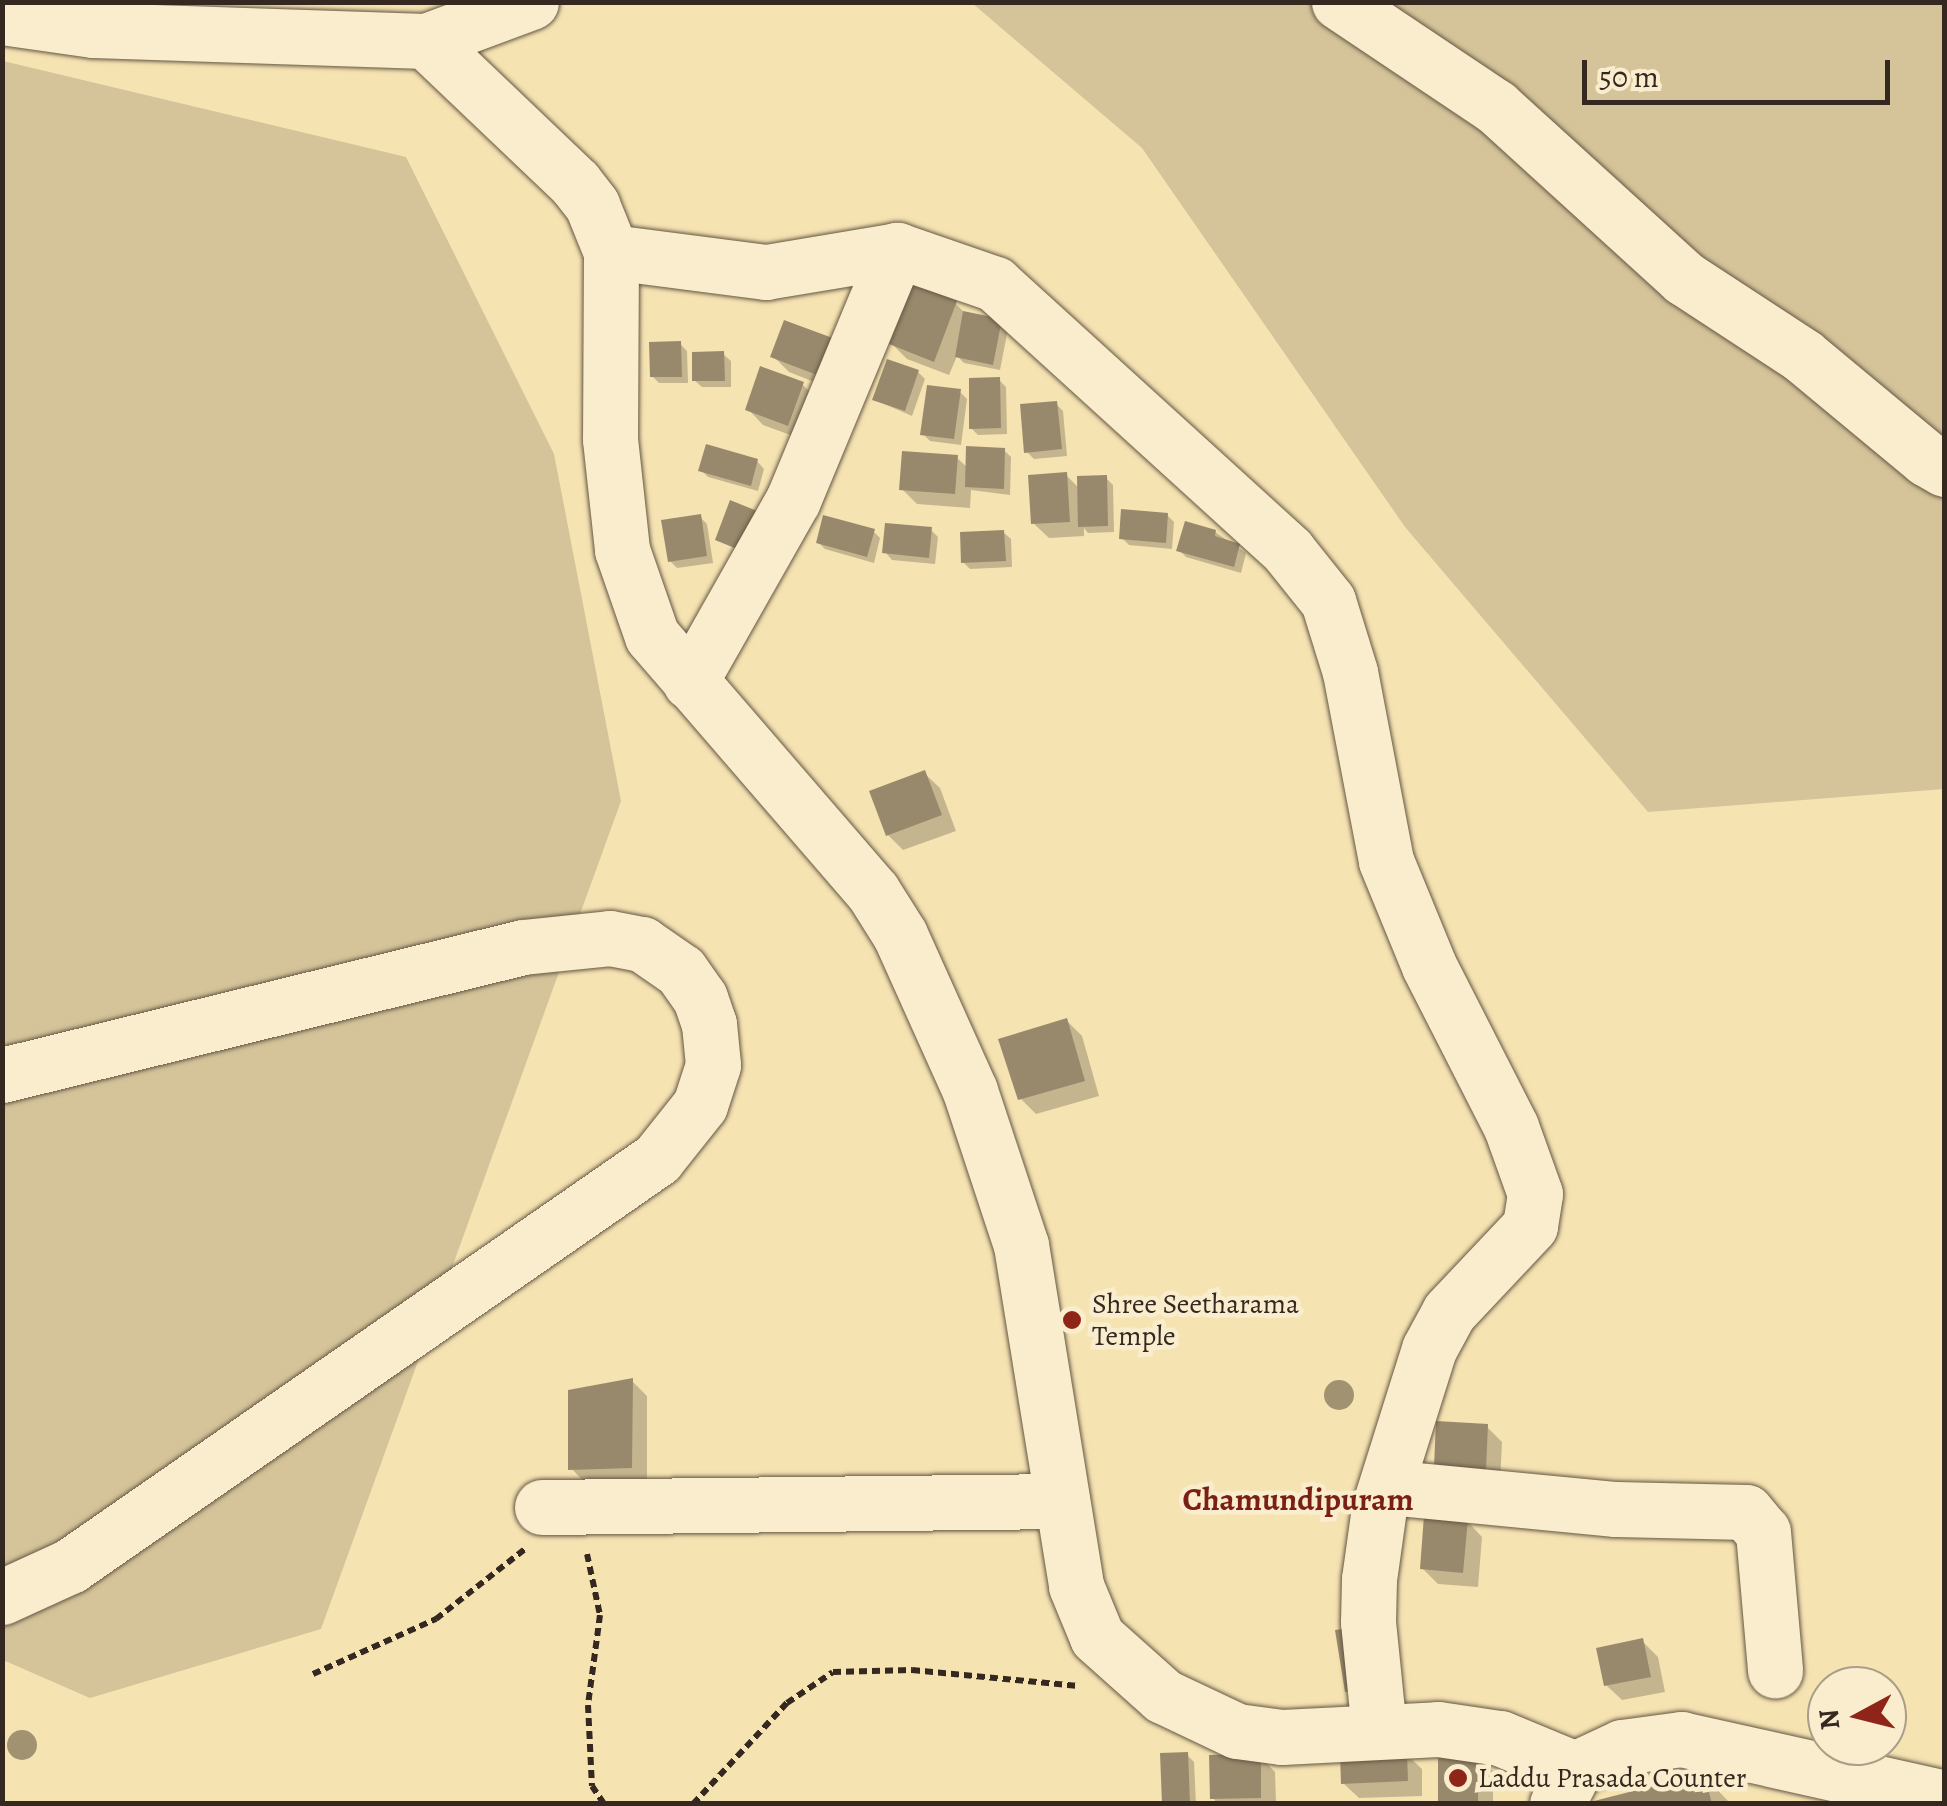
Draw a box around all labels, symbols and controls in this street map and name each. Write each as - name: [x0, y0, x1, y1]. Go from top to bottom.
- scale bar: [1587, 40, 1894, 102]
- text: 50 m: [1599, 57, 1659, 97]
- place label: Shree Seetharama Temple: [1092, 1287, 1299, 1353]
- marker: Shree Seetharama Temple: [1061, 1309, 1083, 1331]
- district label: Chamundipuram: [1182, 1480, 1414, 1518]
- north arrow: [1807, 1666, 1907, 1766]
- text: N: [1809, 1707, 1849, 1732]
- place label: Laddu Prasada Counter: [1478, 1761, 1746, 1795]
- marker: Laddu Prasada Counter: [1447, 1767, 1469, 1789]

